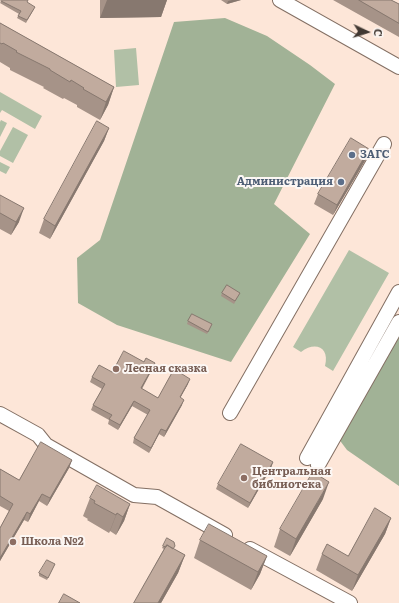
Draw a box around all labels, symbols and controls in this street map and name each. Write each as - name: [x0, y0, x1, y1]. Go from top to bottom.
- north arrow: [347, 12, 387, 52]
- text: С: [371, 28, 387, 37]
- place label: ЗАГС: [360, 148, 390, 162]
- marker: ЗАГС: [347, 150, 357, 160]
- place label: Администрация: [237, 175, 333, 189]
- marker: Администрация: [336, 177, 346, 187]
- place label: Лесная сказка: [124, 362, 207, 376]
- marker: Лесная сказка: [111, 364, 121, 374]
- place label: Центральная библиотека: [252, 465, 331, 491]
- marker: Центральная библиотека: [239, 473, 249, 483]
- place label: Школа №2: [21, 535, 84, 549]
- marker: Школа №2: [8, 537, 18, 547]

